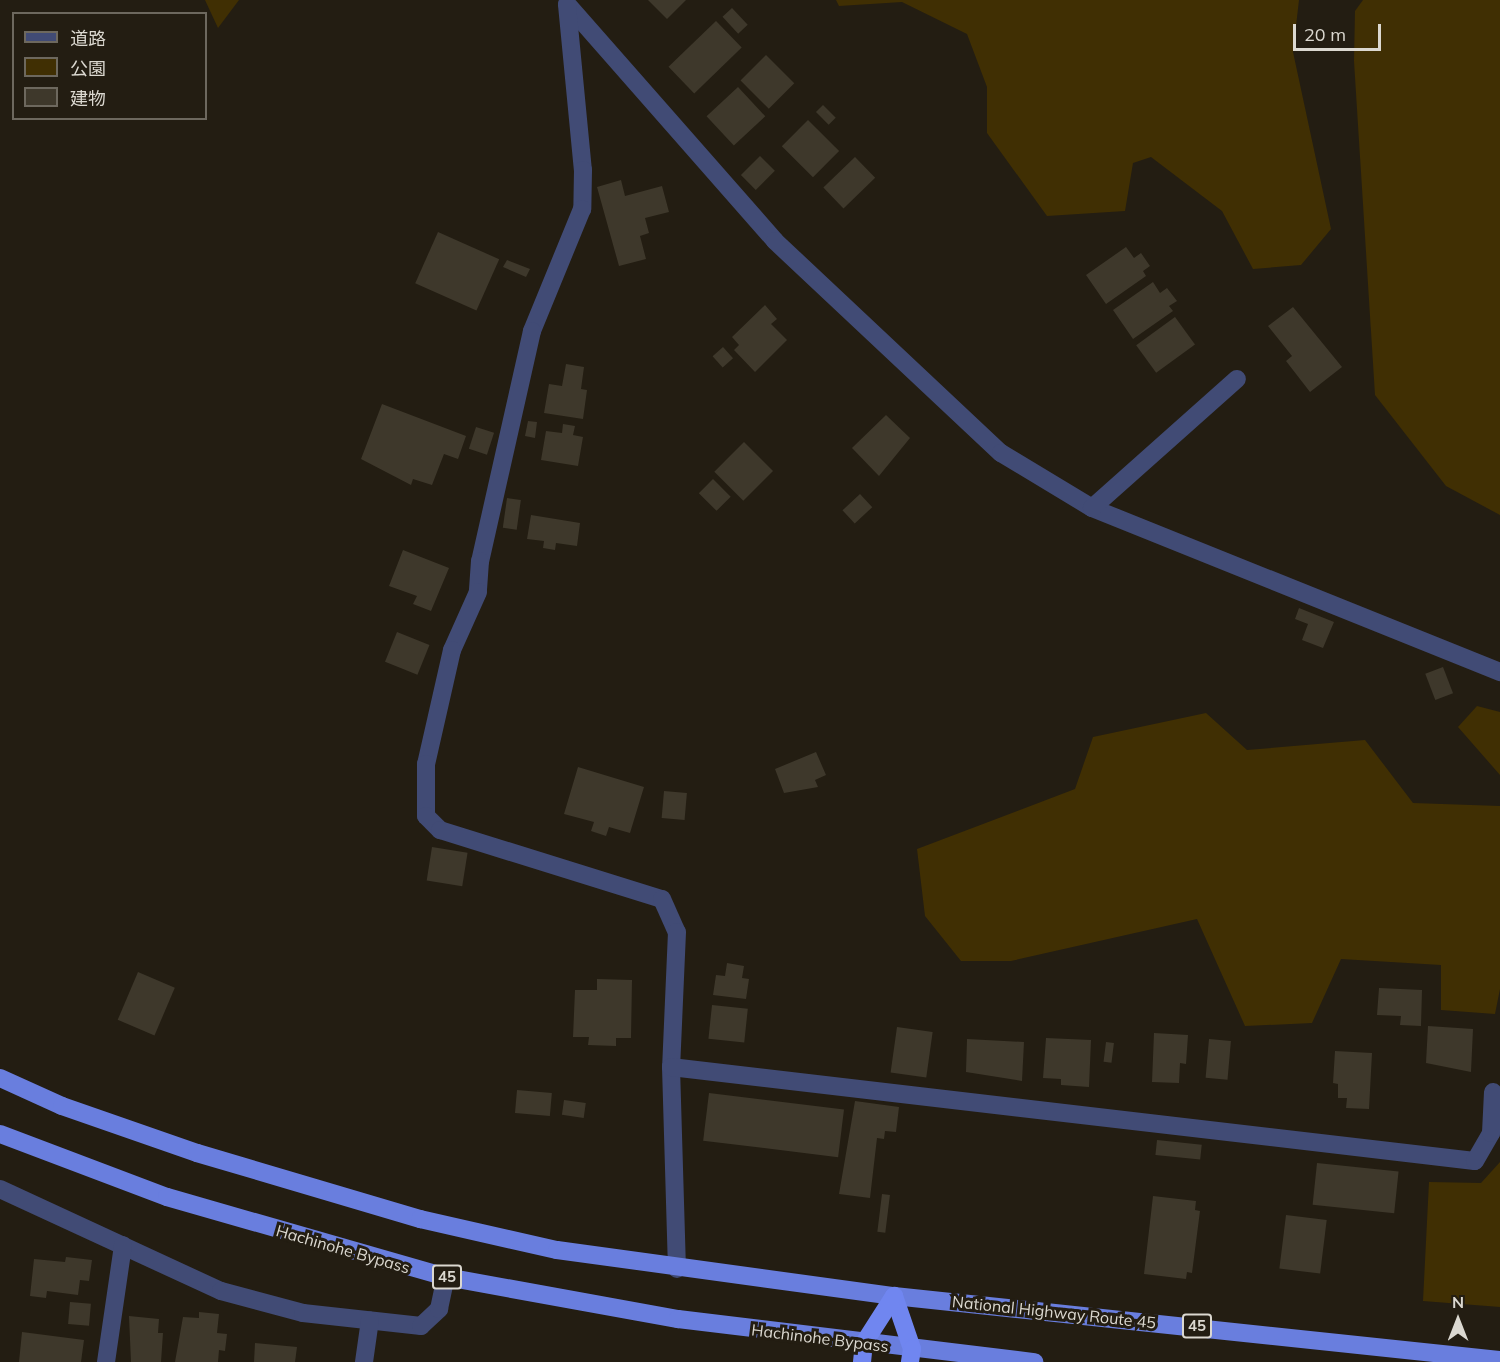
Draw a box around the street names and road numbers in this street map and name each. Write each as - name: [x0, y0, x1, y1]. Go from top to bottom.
- street label: Hachinohe Bypass: [274, 1221, 412, 1277]
- road number: 45: [432, 1265, 462, 1289]
- street label: National Highway Route 45: [951, 1292, 1157, 1332]
- road number: 45: [1182, 1314, 1212, 1338]
- street label: Hachinohe Bypass: [750, 1320, 890, 1356]

